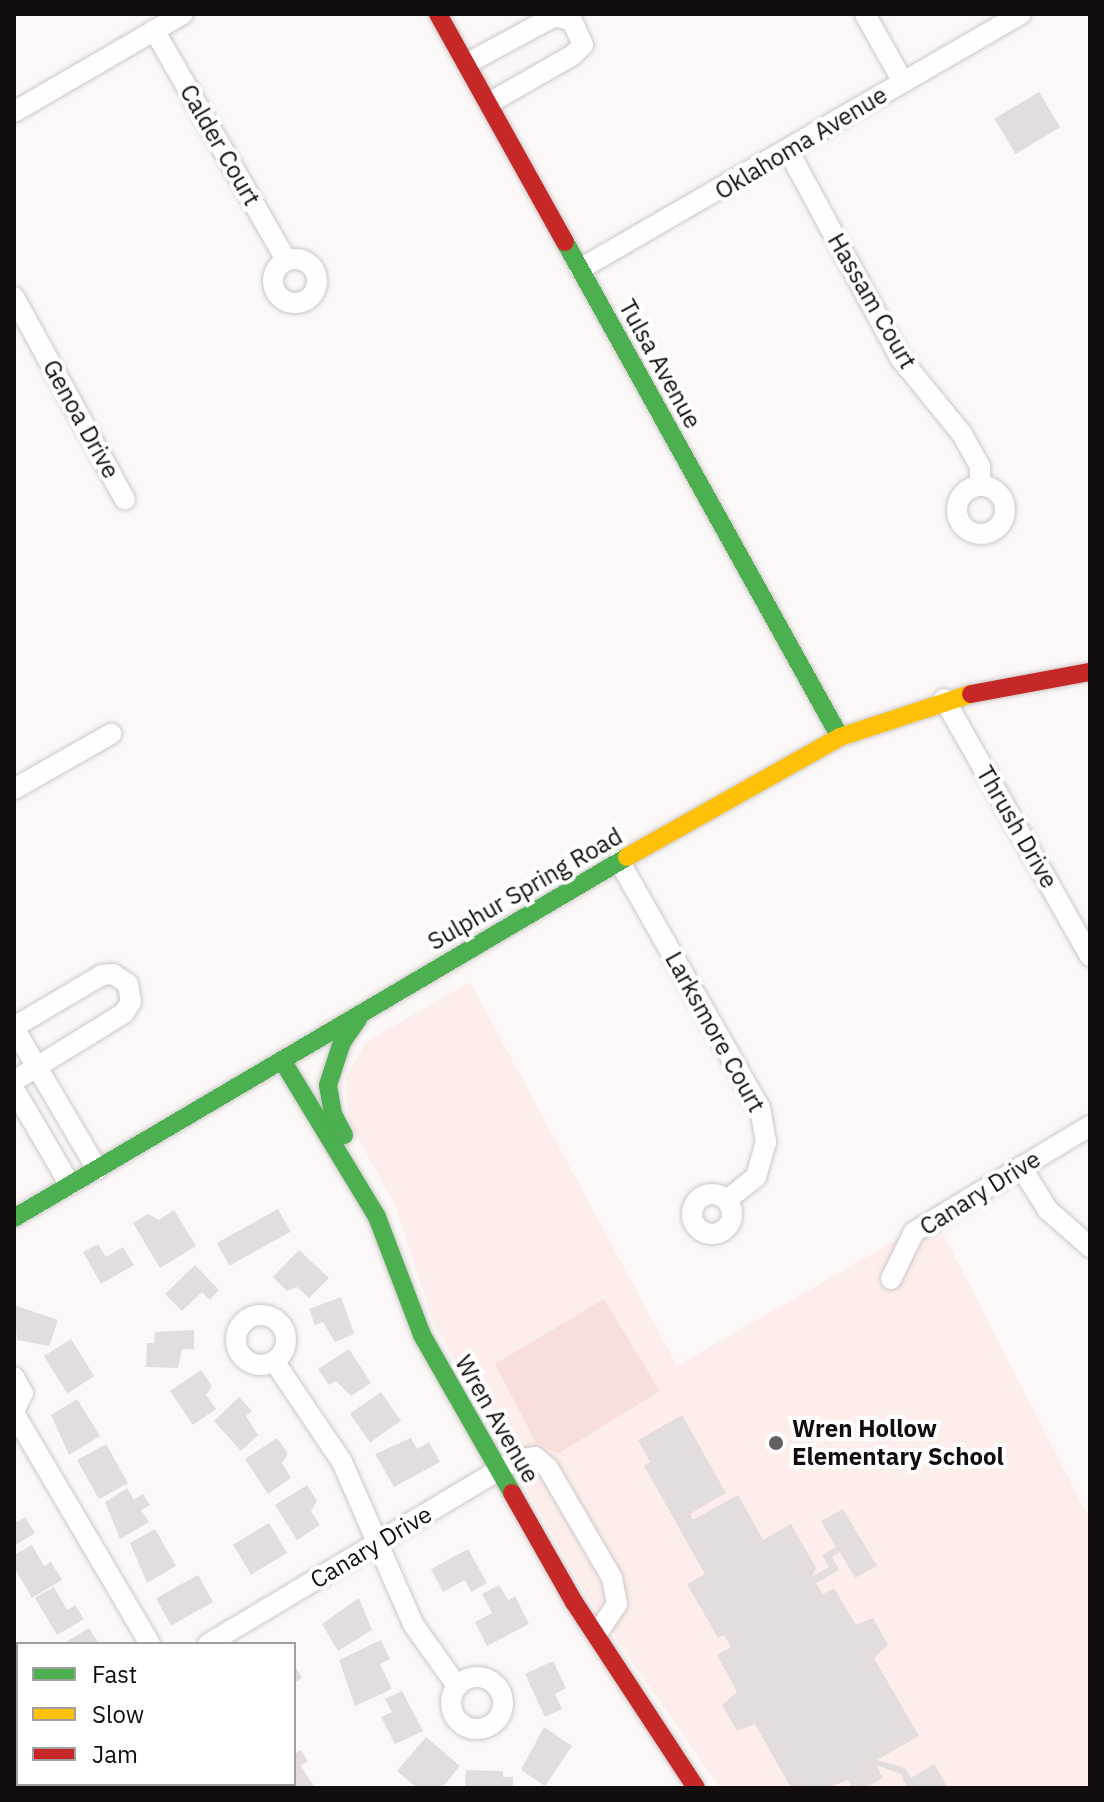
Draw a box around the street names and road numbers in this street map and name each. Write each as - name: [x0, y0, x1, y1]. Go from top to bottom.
- street label: Calder Court: [174, 79, 266, 211]
- street label: Oklahoma Avenue: [710, 80, 892, 206]
- street label: Hassam Court: [822, 228, 922, 374]
- street label: Tulsa Avenue: [613, 294, 707, 434]
- street label: Genoa Drive: [37, 355, 125, 483]
- street label: Thrush Drive: [970, 761, 1064, 893]
- street label: Sulphur Spring Road: [423, 822, 627, 956]
- street label: Larksmore Court: [659, 947, 771, 1117]
- street label: Canary Drive: [914, 1145, 1046, 1241]
- street label: Wren Avenue: [449, 1350, 545, 1488]
- street label: Canary Drive: [305, 1499, 437, 1595]

